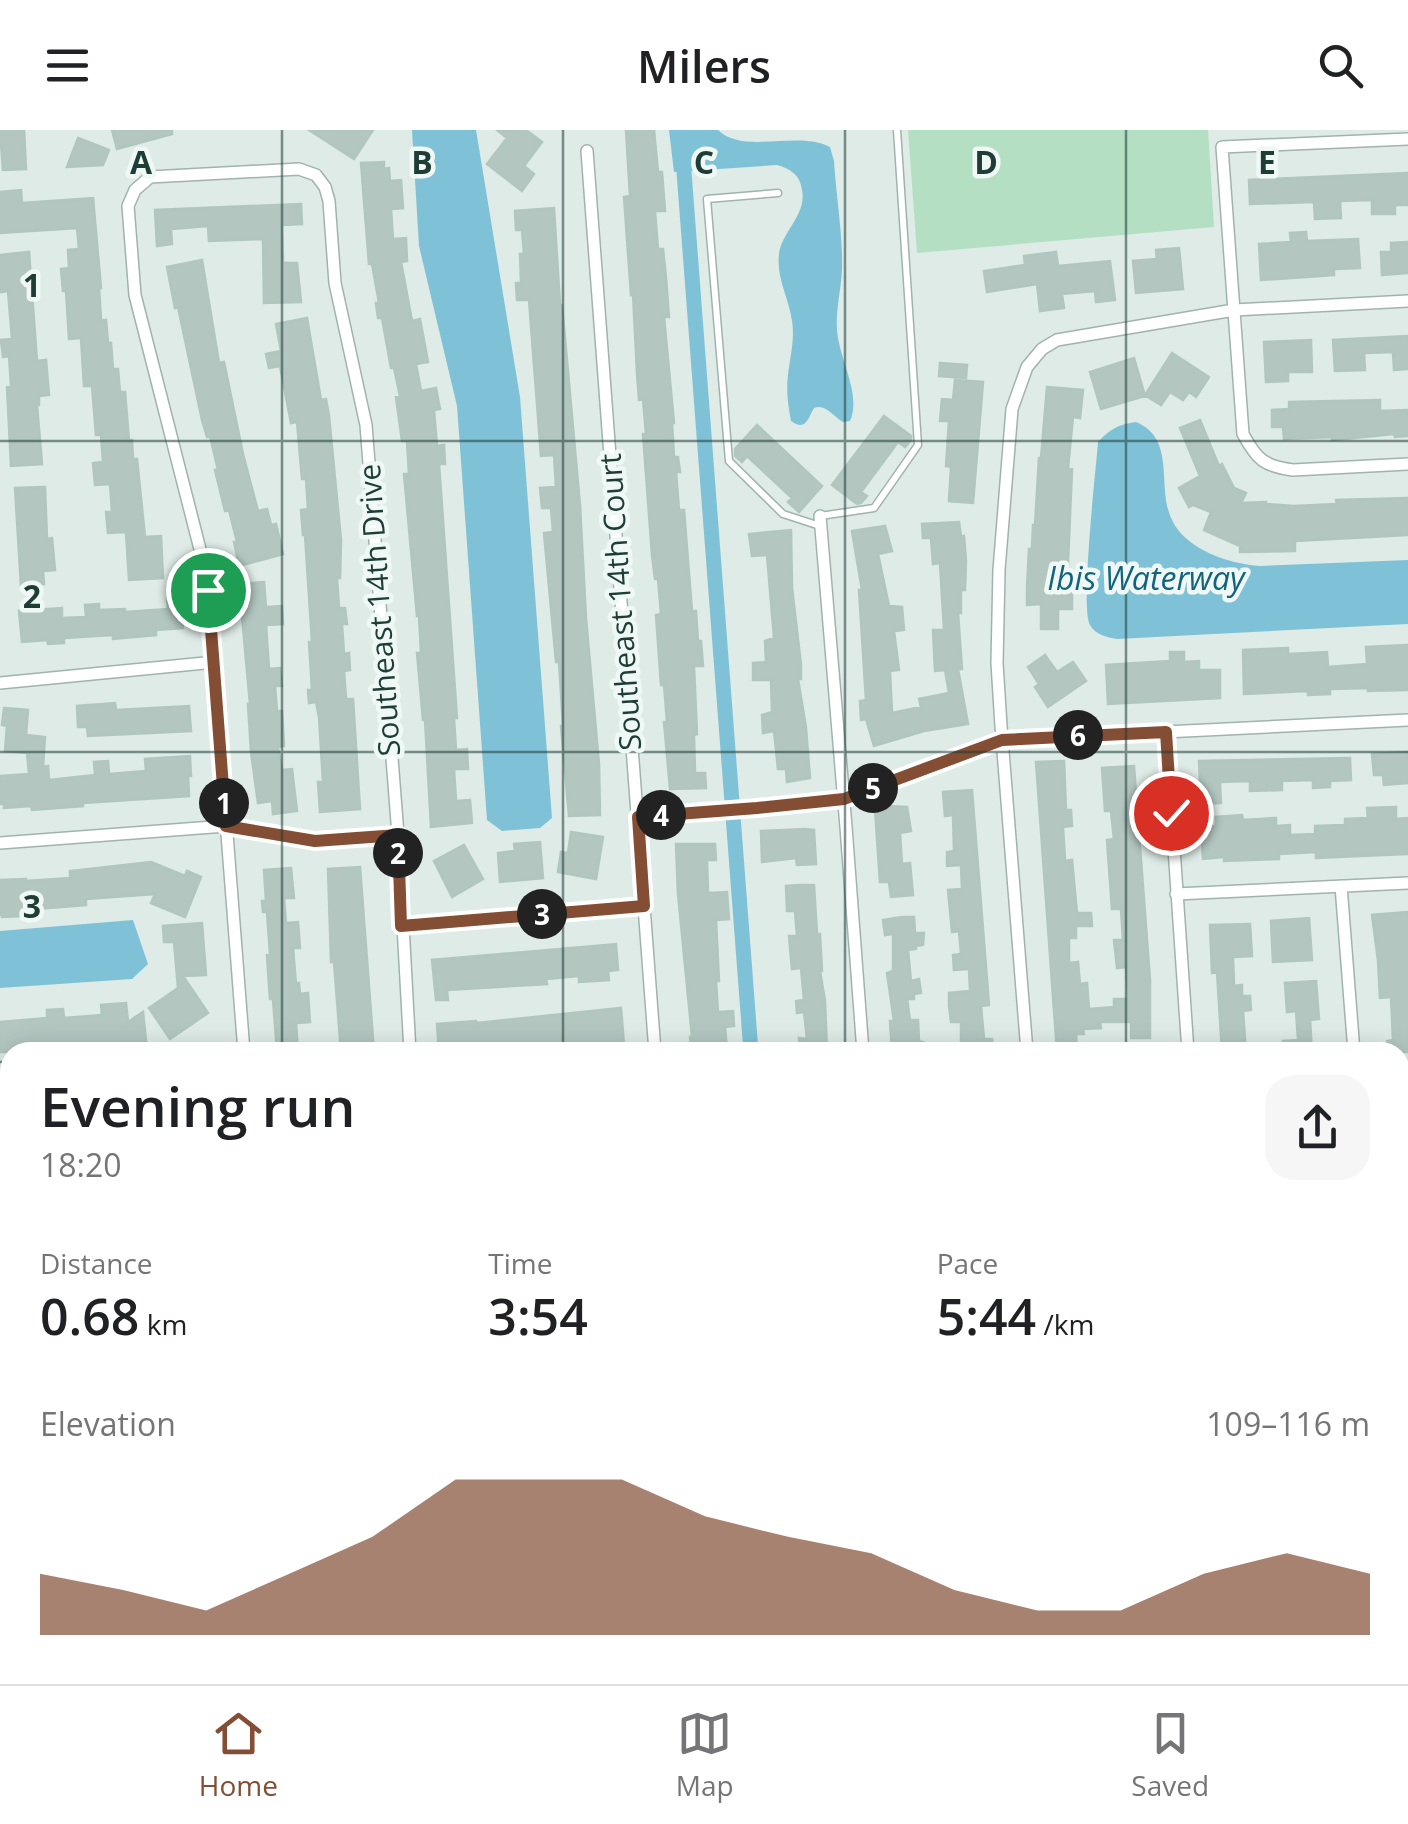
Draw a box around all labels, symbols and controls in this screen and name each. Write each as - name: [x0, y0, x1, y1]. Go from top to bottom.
- text: Milers: [637, 35, 771, 96]
- icon: menu: [40, 38, 95, 93]
- icon: search: [1313, 38, 1368, 93]
- text: A: [130, 140, 153, 183]
- text: B: [411, 140, 433, 183]
- text: C: [694, 140, 714, 183]
- text: D: [974, 140, 998, 183]
- text: E: [1258, 140, 1276, 183]
- text: 1: [23, 263, 41, 306]
- street label: Southeast 14th Court: [589, 452, 650, 752]
- street label: Southeast 14th Drive: [348, 463, 409, 758]
- pin: [166, 548, 251, 633]
- water label: Ibis Waterway: [1047, 556, 1247, 599]
- icon: arrive: [181, 563, 236, 618]
- text: 2: [23, 574, 41, 617]
- pin: 6: [1053, 710, 1103, 760]
- text: 6: [1070, 716, 1086, 754]
- pin: 5: [848, 763, 898, 813]
- text: 5: [865, 769, 881, 807]
- pin: [1129, 771, 1214, 856]
- pin: 1: [199, 778, 249, 828]
- text: 1: [216, 784, 232, 822]
- icon: check: [1144, 786, 1199, 841]
- pin: 4: [636, 790, 686, 840]
- text: 4: [653, 796, 669, 834]
- pin: 2: [373, 828, 423, 878]
- text: 2: [390, 834, 406, 872]
- text: 3: [23, 884, 41, 927]
- pin: 3: [517, 889, 567, 939]
- text: 3: [534, 895, 550, 933]
- text: Evening run: [40, 1068, 355, 1143]
- button: share: [1265, 1075, 1370, 1180]
- text: 18:20: [40, 1143, 122, 1186]
- text: Distance: [40, 1244, 153, 1282]
- text: Time: [488, 1244, 552, 1282]
- text: Pace: [937, 1244, 998, 1282]
- text: 0.68: [40, 1282, 139, 1350]
- text: 3:54: [488, 1282, 588, 1350]
- text: 5:44: [937, 1282, 1036, 1350]
- text: km: [139, 1305, 187, 1343]
- text: /km: [1036, 1305, 1094, 1343]
- text: Elevation: [40, 1402, 176, 1445]
- text: 109–116 m: [1206, 1402, 1370, 1445]
- tab: Home: [199, 1706, 278, 1804]
- tab: Map: [676, 1706, 734, 1804]
- tab: Saved: [1131, 1706, 1209, 1804]

